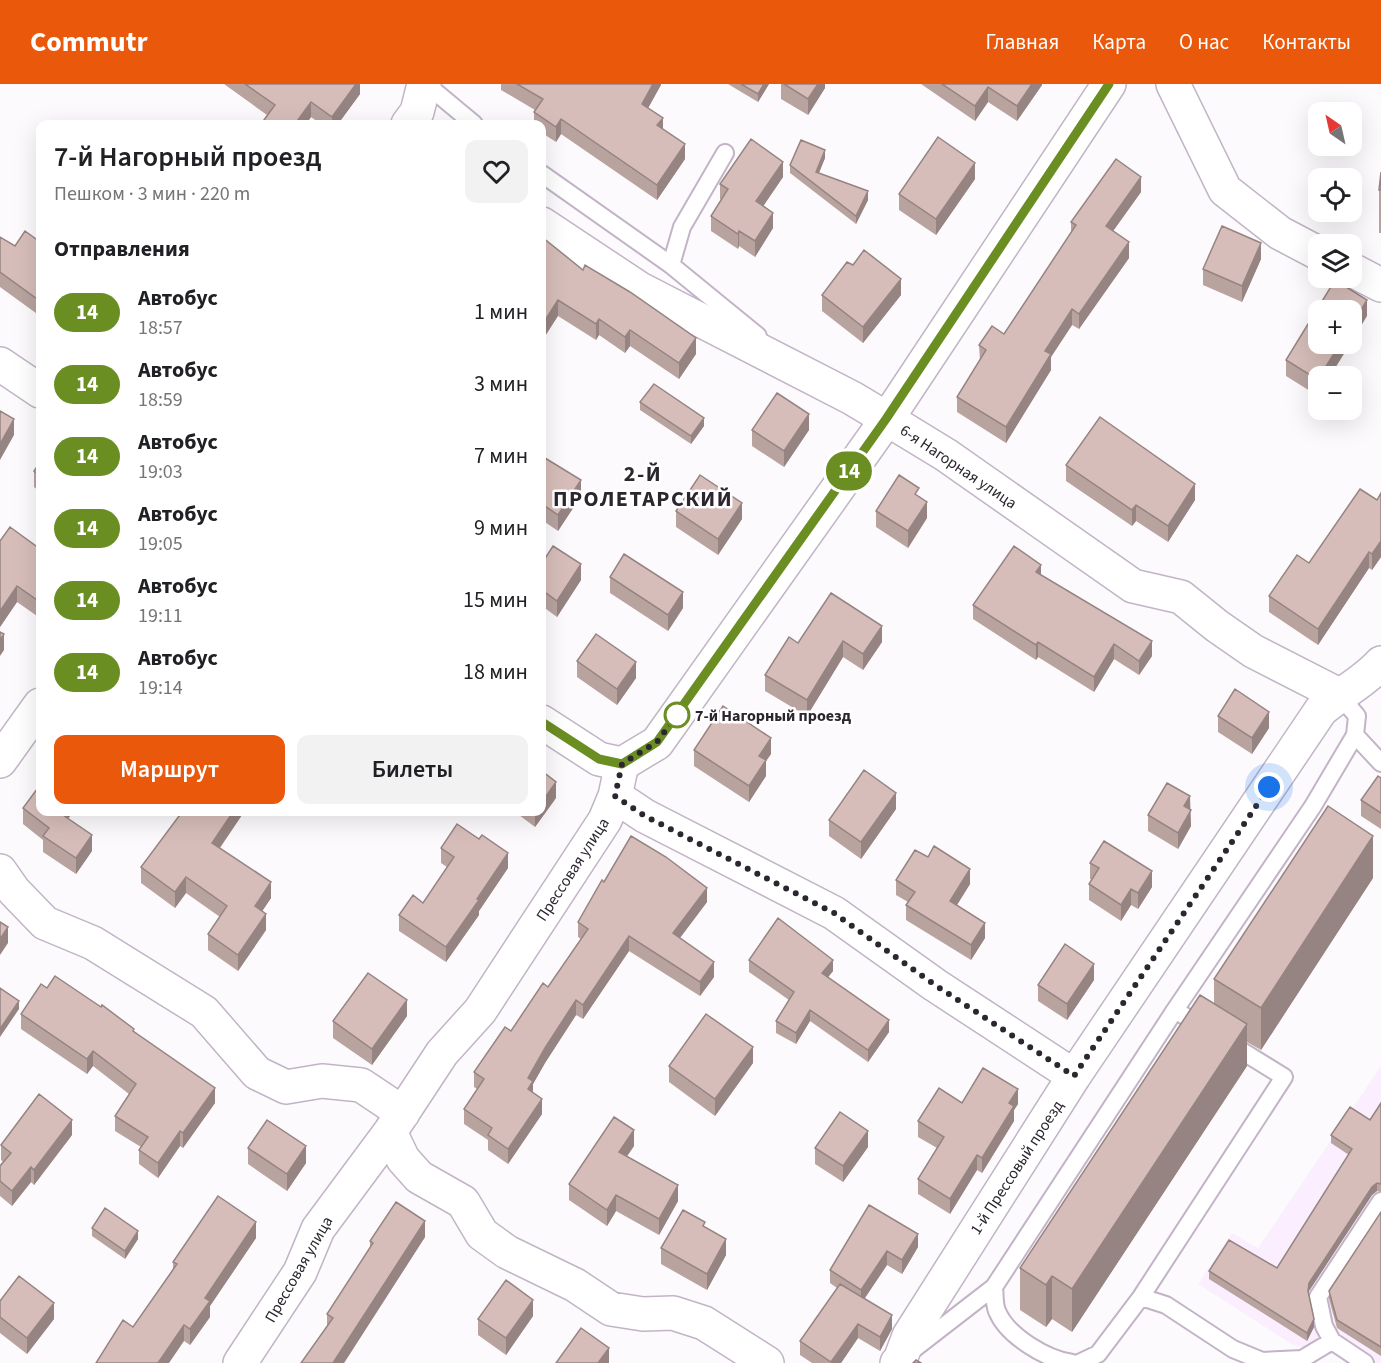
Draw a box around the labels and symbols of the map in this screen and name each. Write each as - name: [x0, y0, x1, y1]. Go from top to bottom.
- north arrow: [1308, 102, 1362, 156]
- street label: 6-я Нагорная улица: [896, 420, 1021, 514]
- line badge: 14: [822, 452, 876, 490]
- district label: 2-Й ПРОЛЕТАРСКИЙ: [553, 458, 733, 515]
- marker: 7-й Нагорный проезд: [664, 702, 690, 728]
- place label: 7-й Нагорный проезд: [695, 705, 852, 727]
- your location: [1254, 772, 1284, 802]
- street label: Прессовая улица: [531, 814, 615, 926]
- street label: 1-й Прессовый проезд: [965, 1096, 1069, 1239]
- street label: Прессовая улица: [260, 1212, 338, 1327]

